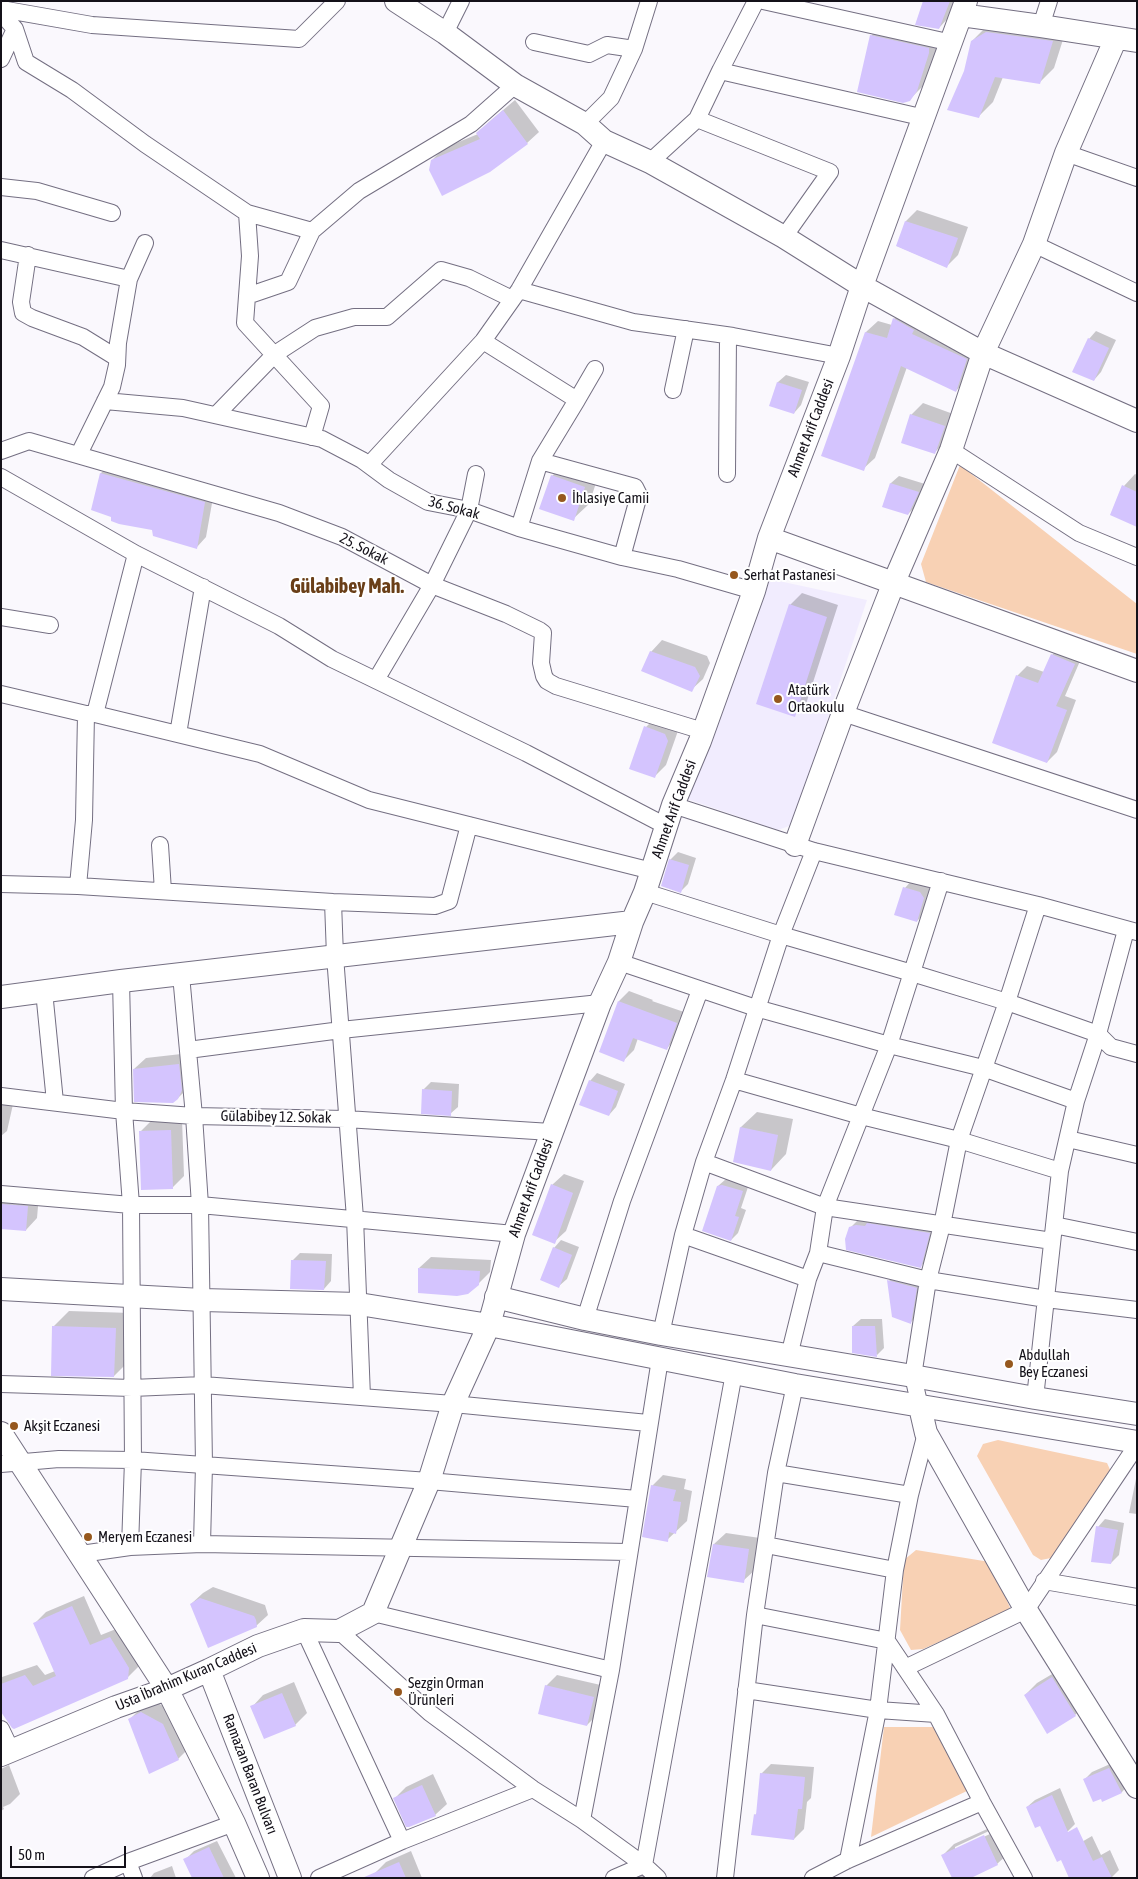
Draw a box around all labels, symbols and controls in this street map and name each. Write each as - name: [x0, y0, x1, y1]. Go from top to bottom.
- street label: Ahmet Arif Caddesi: [784, 376, 838, 480]
- place label: İhlasiye Camii: [572, 489, 649, 507]
- marker: İhlasiye Camii: [556, 492, 568, 504]
- street label: 36. Sokak: [426, 493, 482, 523]
- street label: 25. Sokak: [337, 529, 391, 569]
- place label: Serhat Pastanesi: [744, 566, 836, 584]
- marker: Serhat Pastanesi: [728, 569, 740, 581]
- district label: Gülabibey Mah.: [290, 575, 404, 599]
- place label: Atatürk Ortaokulu: [788, 681, 844, 716]
- marker: Atatürk Ortaokulu: [772, 693, 784, 705]
- street label: Ahmet Arif Caddesi: [648, 757, 700, 861]
- street label: Gülabibey 12. Sokak: [220, 1107, 332, 1127]
- street label: Ahmet Arif Caddesi: [505, 1136, 557, 1240]
- place label: Abdullah Bey Eczanesi: [1019, 1346, 1088, 1381]
- marker: Abdullah Bey Eczanesi: [1003, 1358, 1015, 1370]
- place label: Akşit Eczanesi: [24, 1417, 100, 1435]
- marker: Akşit Eczanesi: [8, 1420, 20, 1432]
- place label: Meryem Eczanesi: [98, 1528, 192, 1546]
- marker: Meryem Eczanesi: [82, 1531, 94, 1543]
- street label: Usta İbrahim Kuran Caddesi: [113, 1639, 259, 1715]
- place label: Sezgin Orman Ürünleri: [408, 1674, 484, 1709]
- marker: Sezgin Orman Ürünleri: [392, 1686, 404, 1698]
- street label: Ramazan Baran Bulvarı: [219, 1711, 281, 1837]
- scale bar: [12, 1836, 129, 1868]
- text: 50 m: [18, 1846, 45, 1863]

